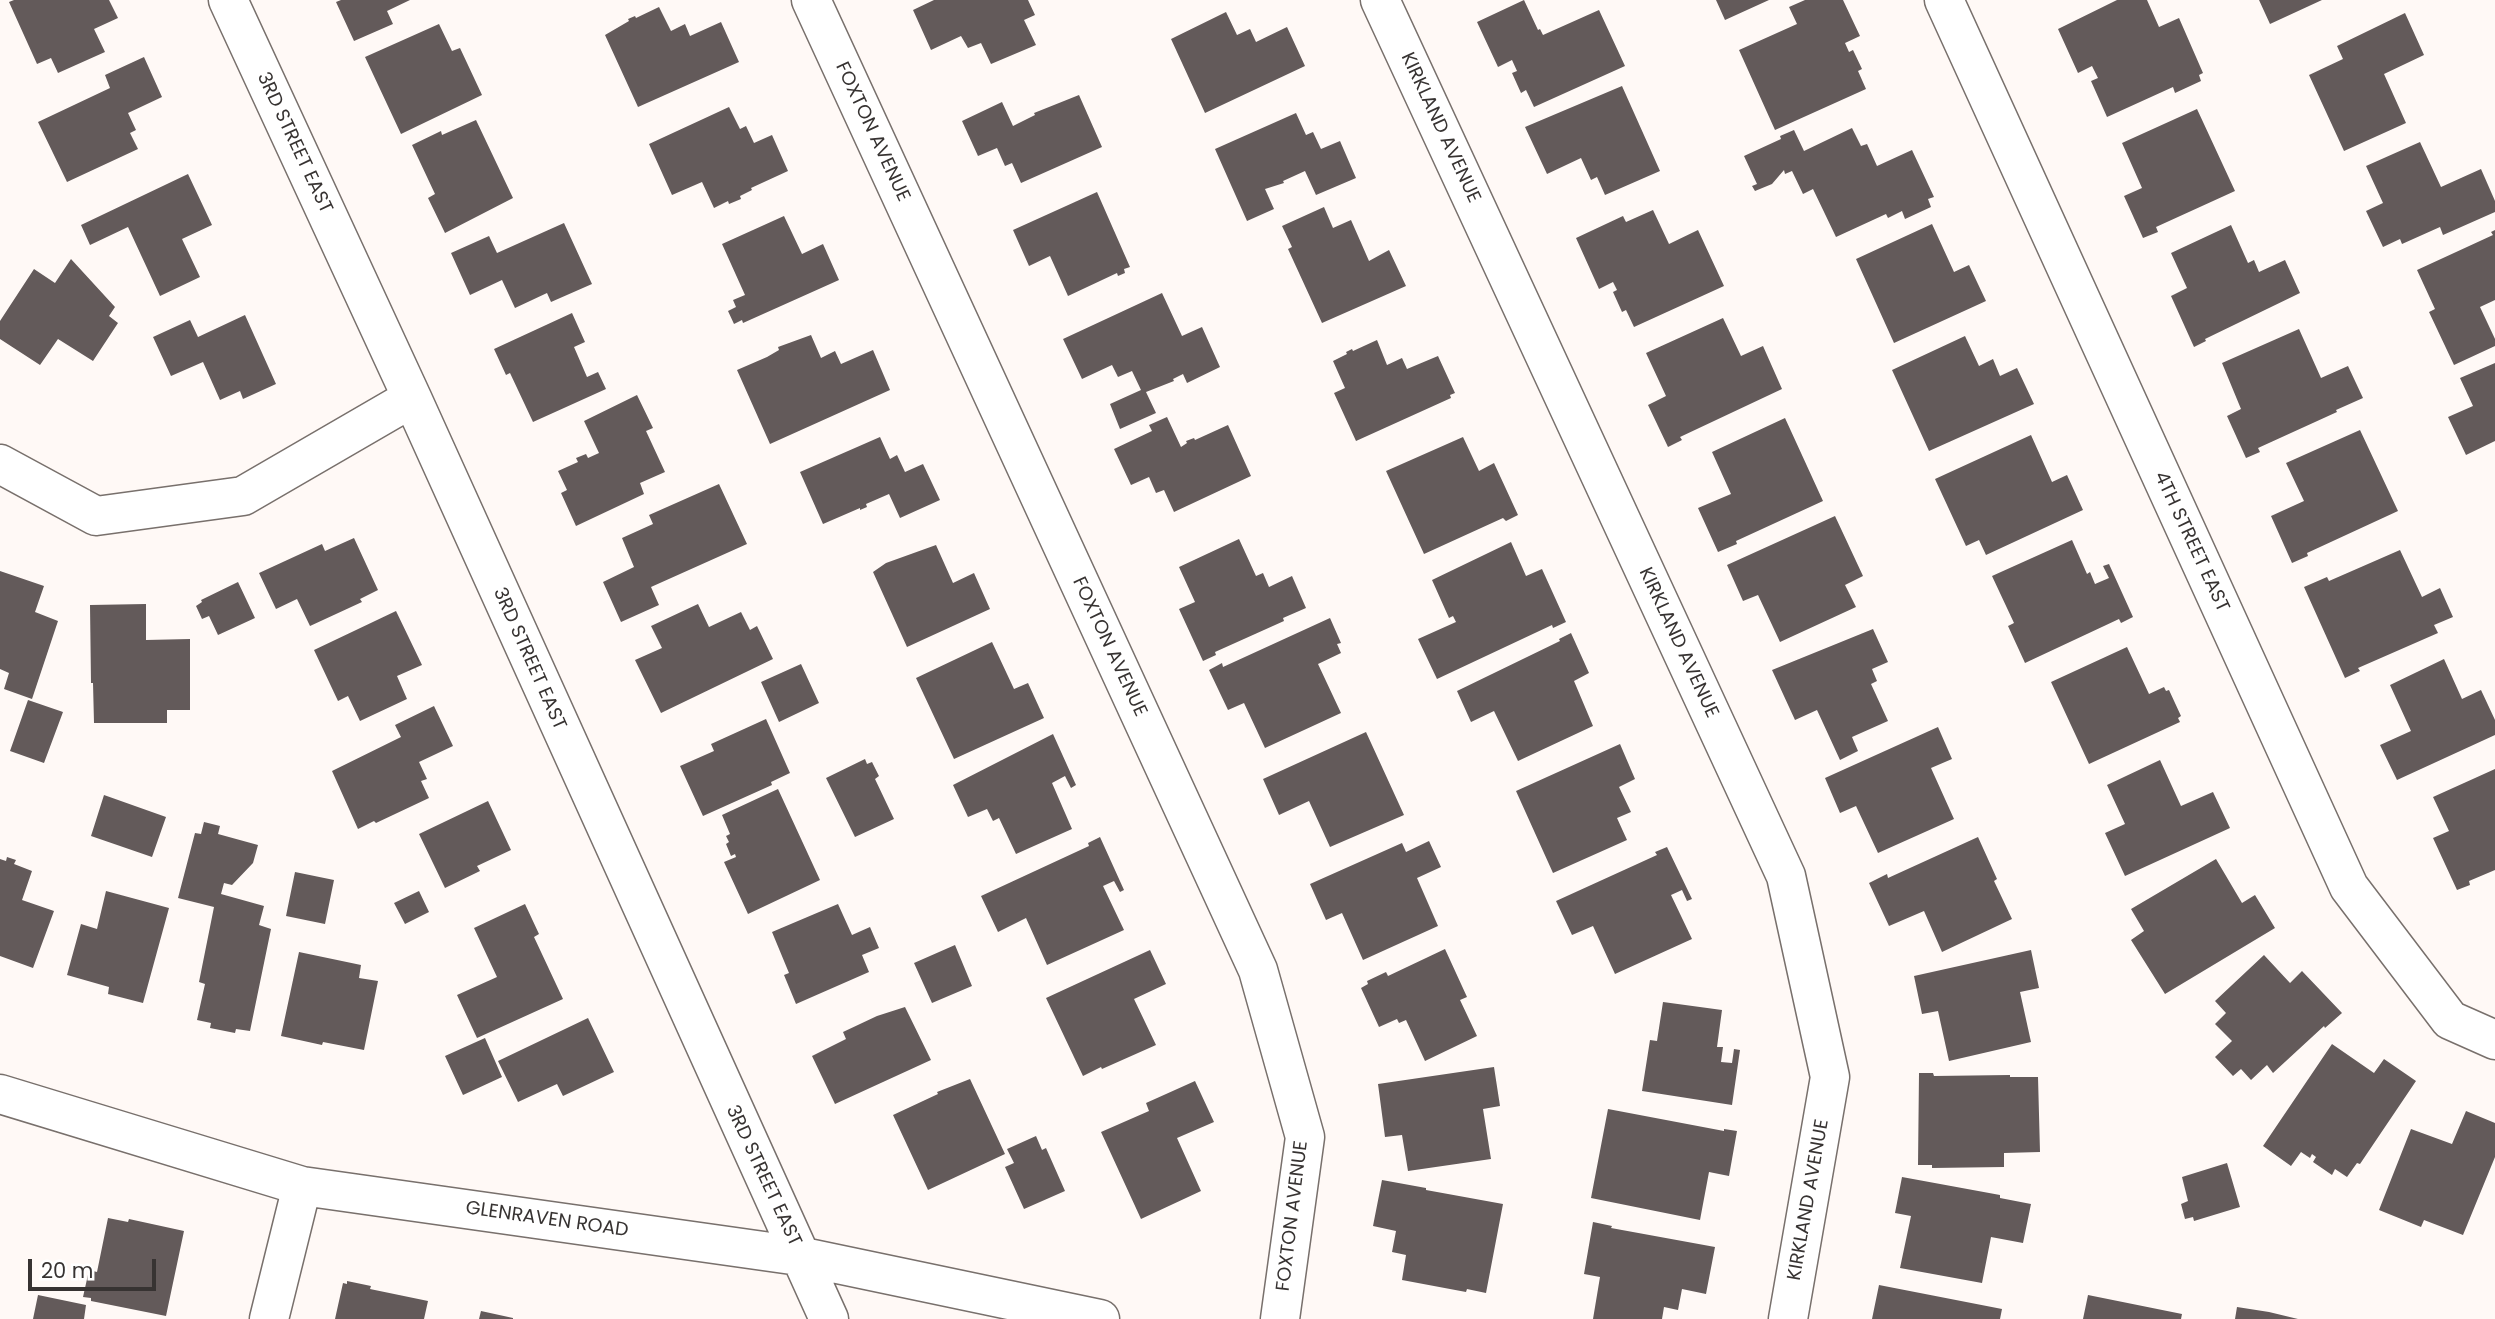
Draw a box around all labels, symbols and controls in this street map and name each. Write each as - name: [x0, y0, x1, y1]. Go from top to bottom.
- street label: KIRKLAND AVENUE: [1395, 49, 1485, 207]
- street label: FOXTON AVENUE: [830, 59, 914, 205]
- street label: 3RD STREET EAST: [251, 69, 337, 217]
- street label: 4TH STREET EAST: [2148, 468, 2234, 616]
- street label: KIRKLAND AVENUE: [1633, 564, 1723, 722]
- street label: FOXTON AVENUE: [1067, 574, 1151, 720]
- street label: 3RD STREET EAST: [487, 584, 571, 734]
- street label: 3RD STREET EAST: [720, 1102, 806, 1250]
- street label: KIRKLAND AVENUE: [1784, 1118, 1834, 1282]
- street label: FOXTON AVENUE: [1272, 1140, 1314, 1292]
- street label: GLENRAVEN ROAD: [464, 1197, 630, 1243]
- scale bar: [32, 1246, 159, 1290]
- text: 20 m: [41, 1256, 94, 1285]

